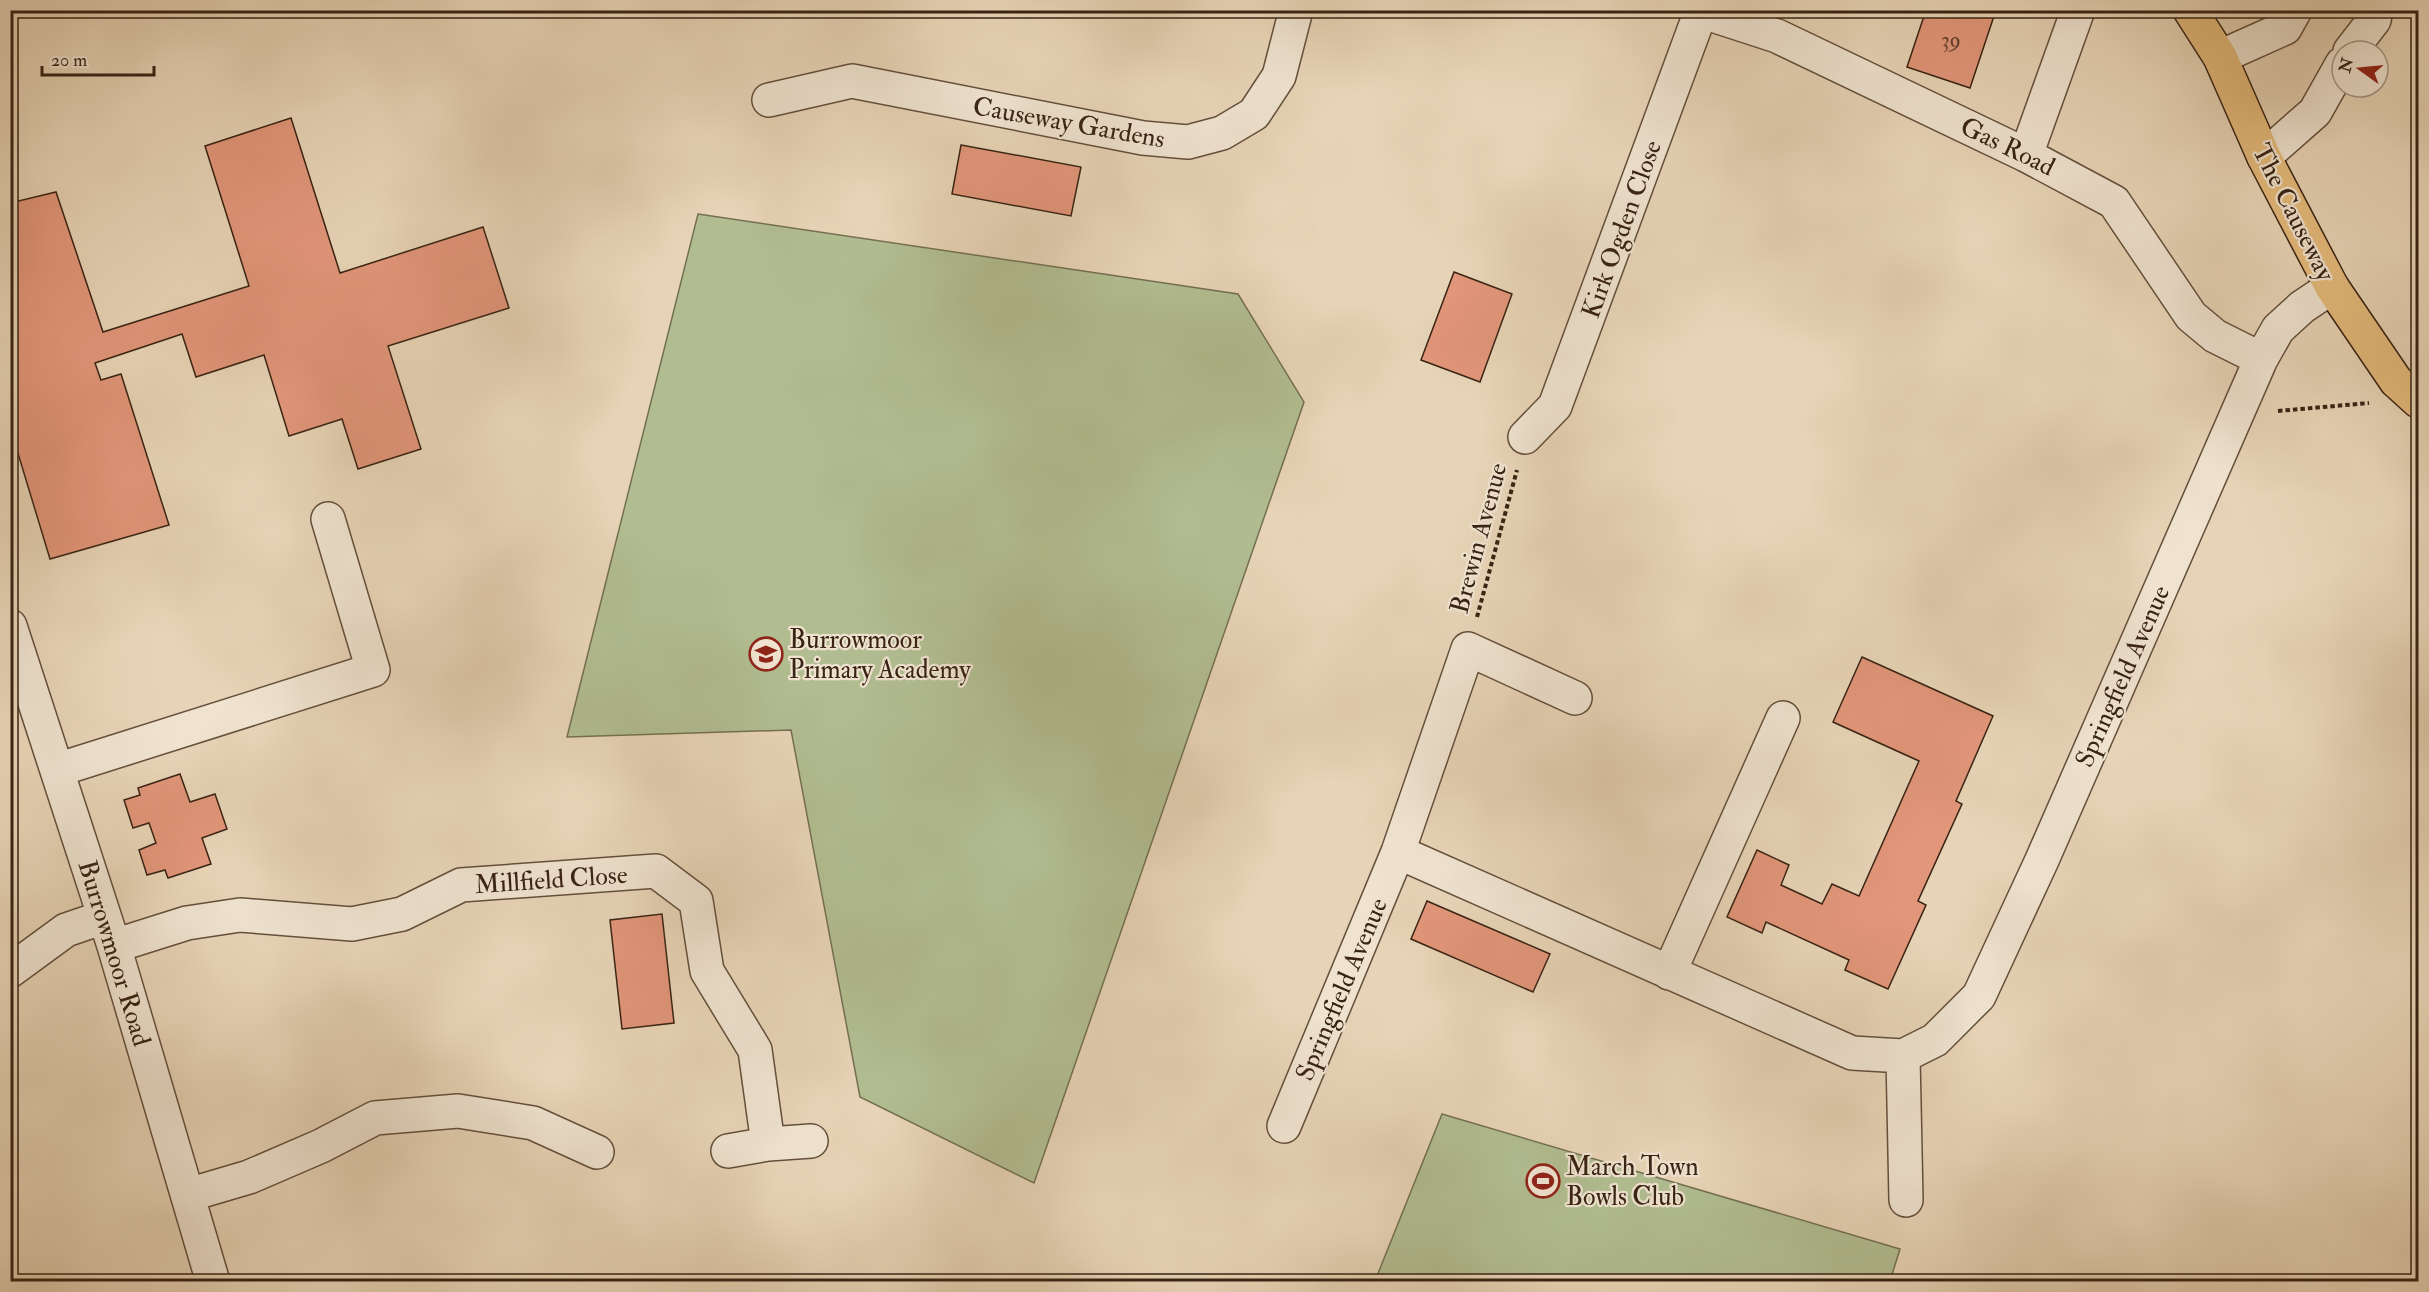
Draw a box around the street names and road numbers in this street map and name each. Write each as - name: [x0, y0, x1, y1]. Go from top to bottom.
- street label: Causeway Gardens: [970, 90, 1167, 156]
- street label: Gas Road: [1955, 110, 2060, 184]
- street label: Kirk Ogden Close: [1575, 136, 1669, 323]
- street label: The Causeway: [2245, 138, 2342, 287]
- street label: Brewin Avenue: [1444, 459, 1514, 617]
- street label: Springfield Avenue: [2069, 580, 2178, 773]
- street label: Burrowmoor Road: [71, 856, 158, 1050]
- street label: Millfield Close: [473, 859, 629, 901]
- street label: Springfield Avenue: [1289, 893, 1396, 1086]

